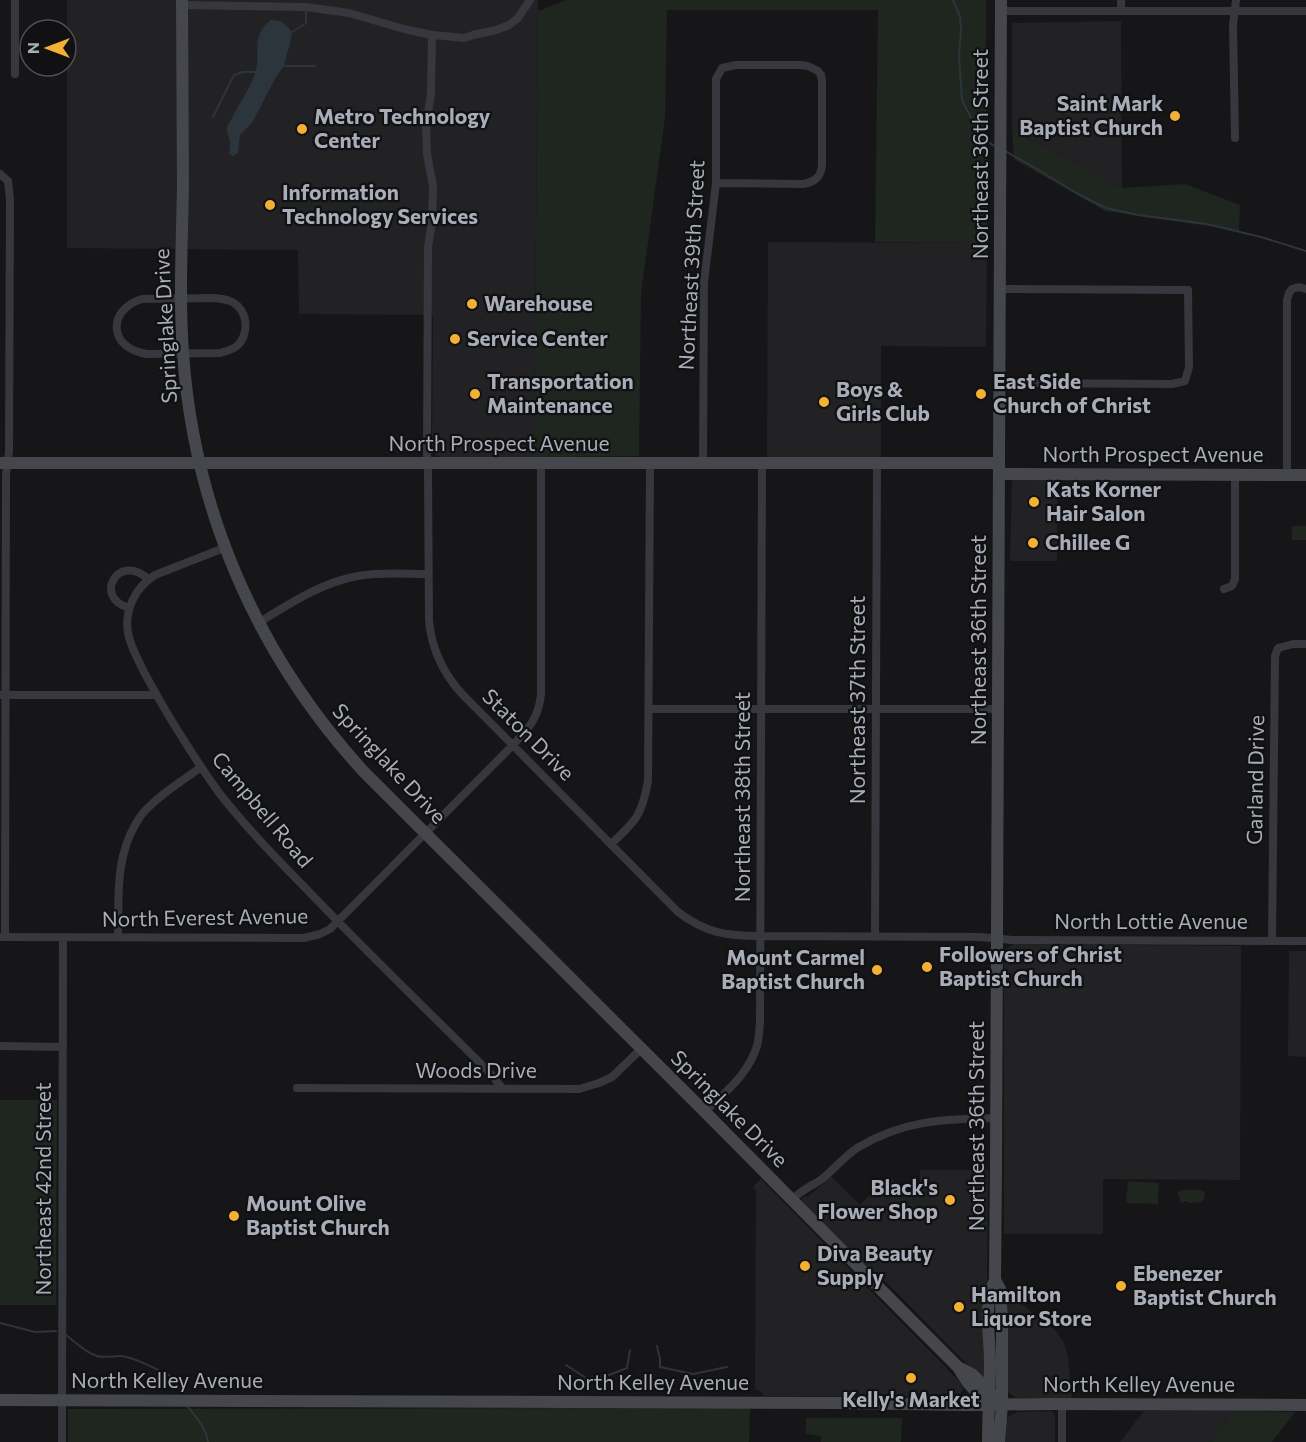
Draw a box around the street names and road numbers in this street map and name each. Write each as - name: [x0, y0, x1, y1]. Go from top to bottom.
- street label: Northeast 36th Street: [967, 49, 992, 259]
- street label: Northeast 39th Street: [673, 159, 708, 371]
- street label: Springlake Drive: [148, 248, 181, 404]
- street label: North Prospect Avenue: [388, 430, 610, 455]
- street label: North Prospect Avenue: [1042, 441, 1264, 466]
- street label: Northeast 36th Street: [965, 535, 990, 745]
- street label: Northeast 37th Street: [844, 596, 869, 804]
- street label: Staton Drive: [478, 683, 580, 785]
- street label: Northeast 38th Street: [729, 692, 754, 902]
- street label: Springlake Drive: [328, 698, 452, 828]
- street label: Garland Drive: [1241, 715, 1268, 845]
- street label: Campbell Road: [208, 746, 319, 872]
- street label: North Everest Avenue: [102, 902, 308, 931]
- street label: North Lottie Avenue: [1054, 908, 1248, 933]
- street label: Northeast 36th Street: [963, 1021, 988, 1231]
- street label: Springlake Drive: [666, 1044, 794, 1172]
- street label: Woods Drive: [415, 1057, 537, 1082]
- street label: Northeast 42nd Street: [30, 1082, 55, 1296]
- street label: North Kelley Avenue: [71, 1367, 263, 1392]
- street label: North Kelley Avenue: [557, 1369, 749, 1394]
- street label: North Kelley Avenue: [1043, 1371, 1235, 1396]

